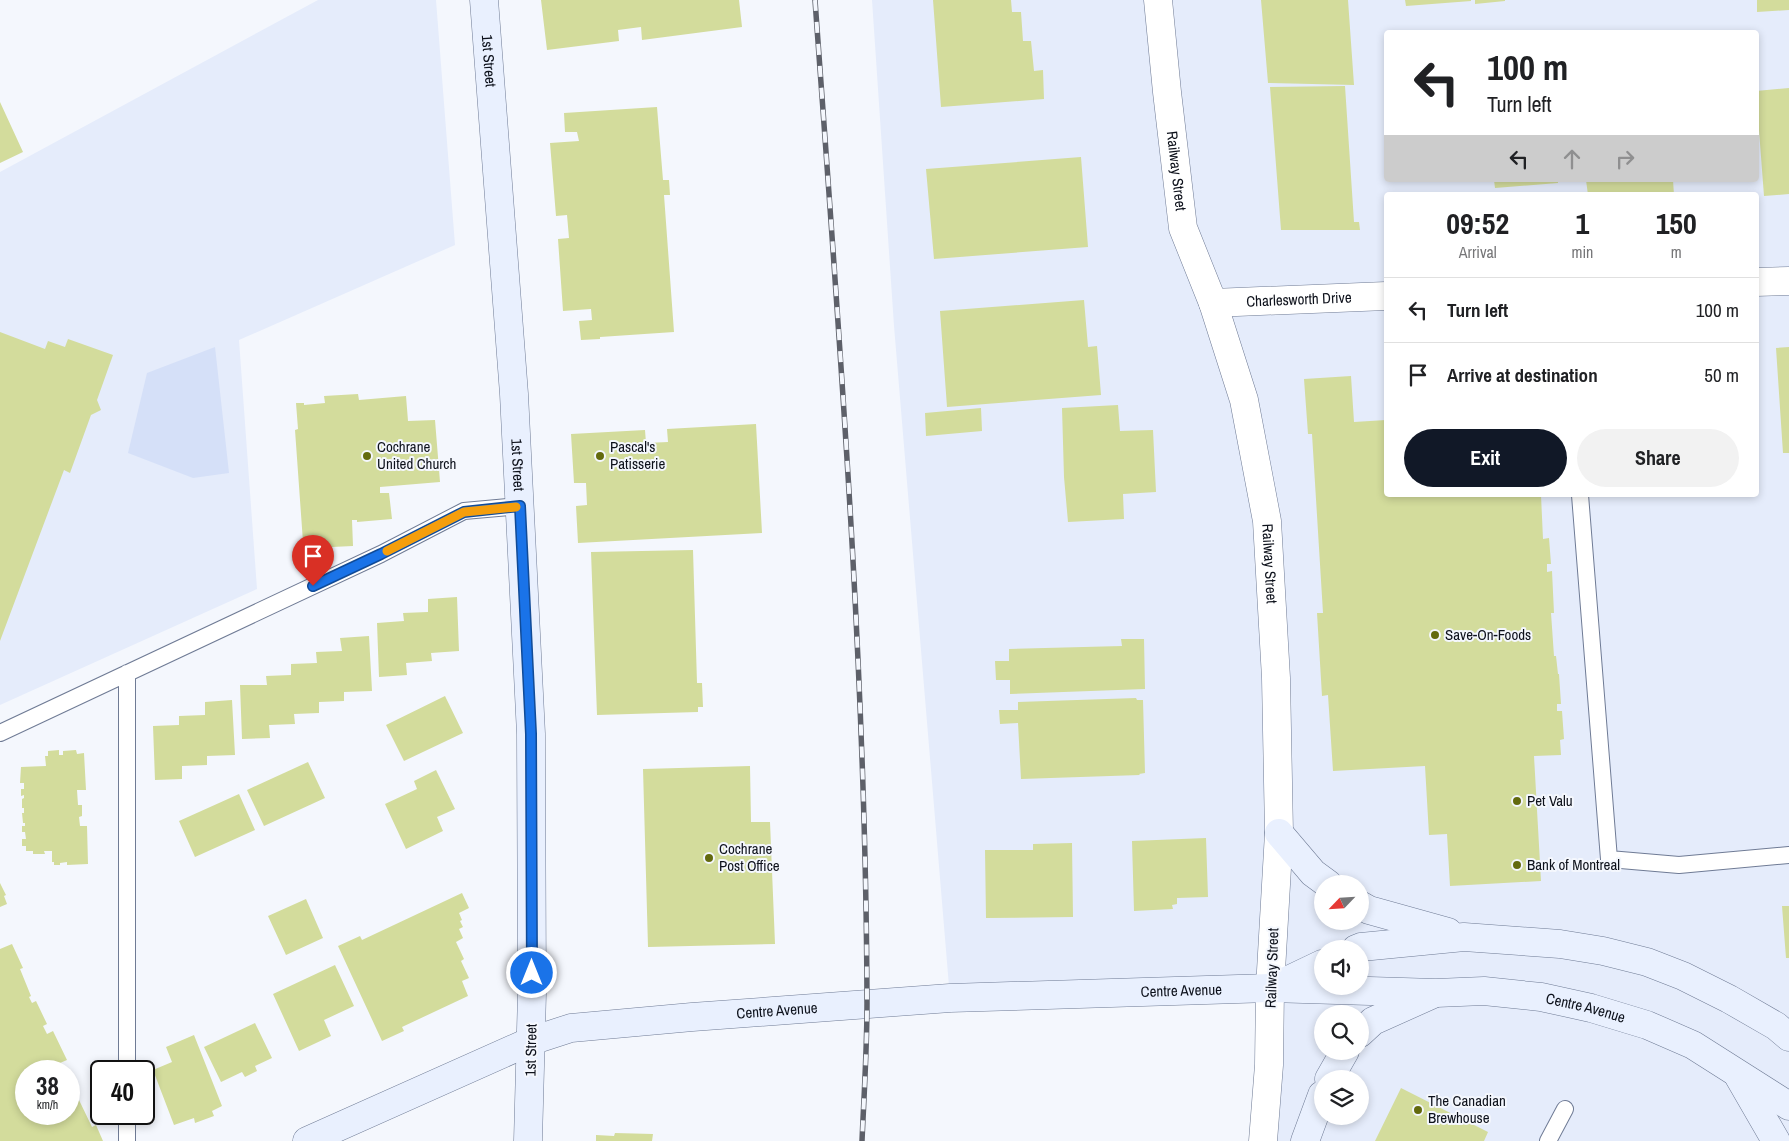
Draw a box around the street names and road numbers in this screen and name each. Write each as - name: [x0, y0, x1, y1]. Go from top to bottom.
- street label: 1st Street: [477, 34, 502, 88]
- street label: Railway Street: [1162, 130, 1192, 213]
- street label: Charlesworth Drive: [1246, 286, 1352, 312]
- street label: 1st Street: [506, 438, 530, 492]
- street label: Railway Street: [1257, 523, 1283, 605]
- street label: Railway Street: [1260, 927, 1283, 1008]
- street label: Centre Avenue: [1140, 979, 1222, 1002]
- street label: Centre Avenue: [1544, 987, 1628, 1028]
- street label: Centre Avenue: [736, 997, 818, 1024]
- street label: 1st Street: [520, 1023, 541, 1076]

